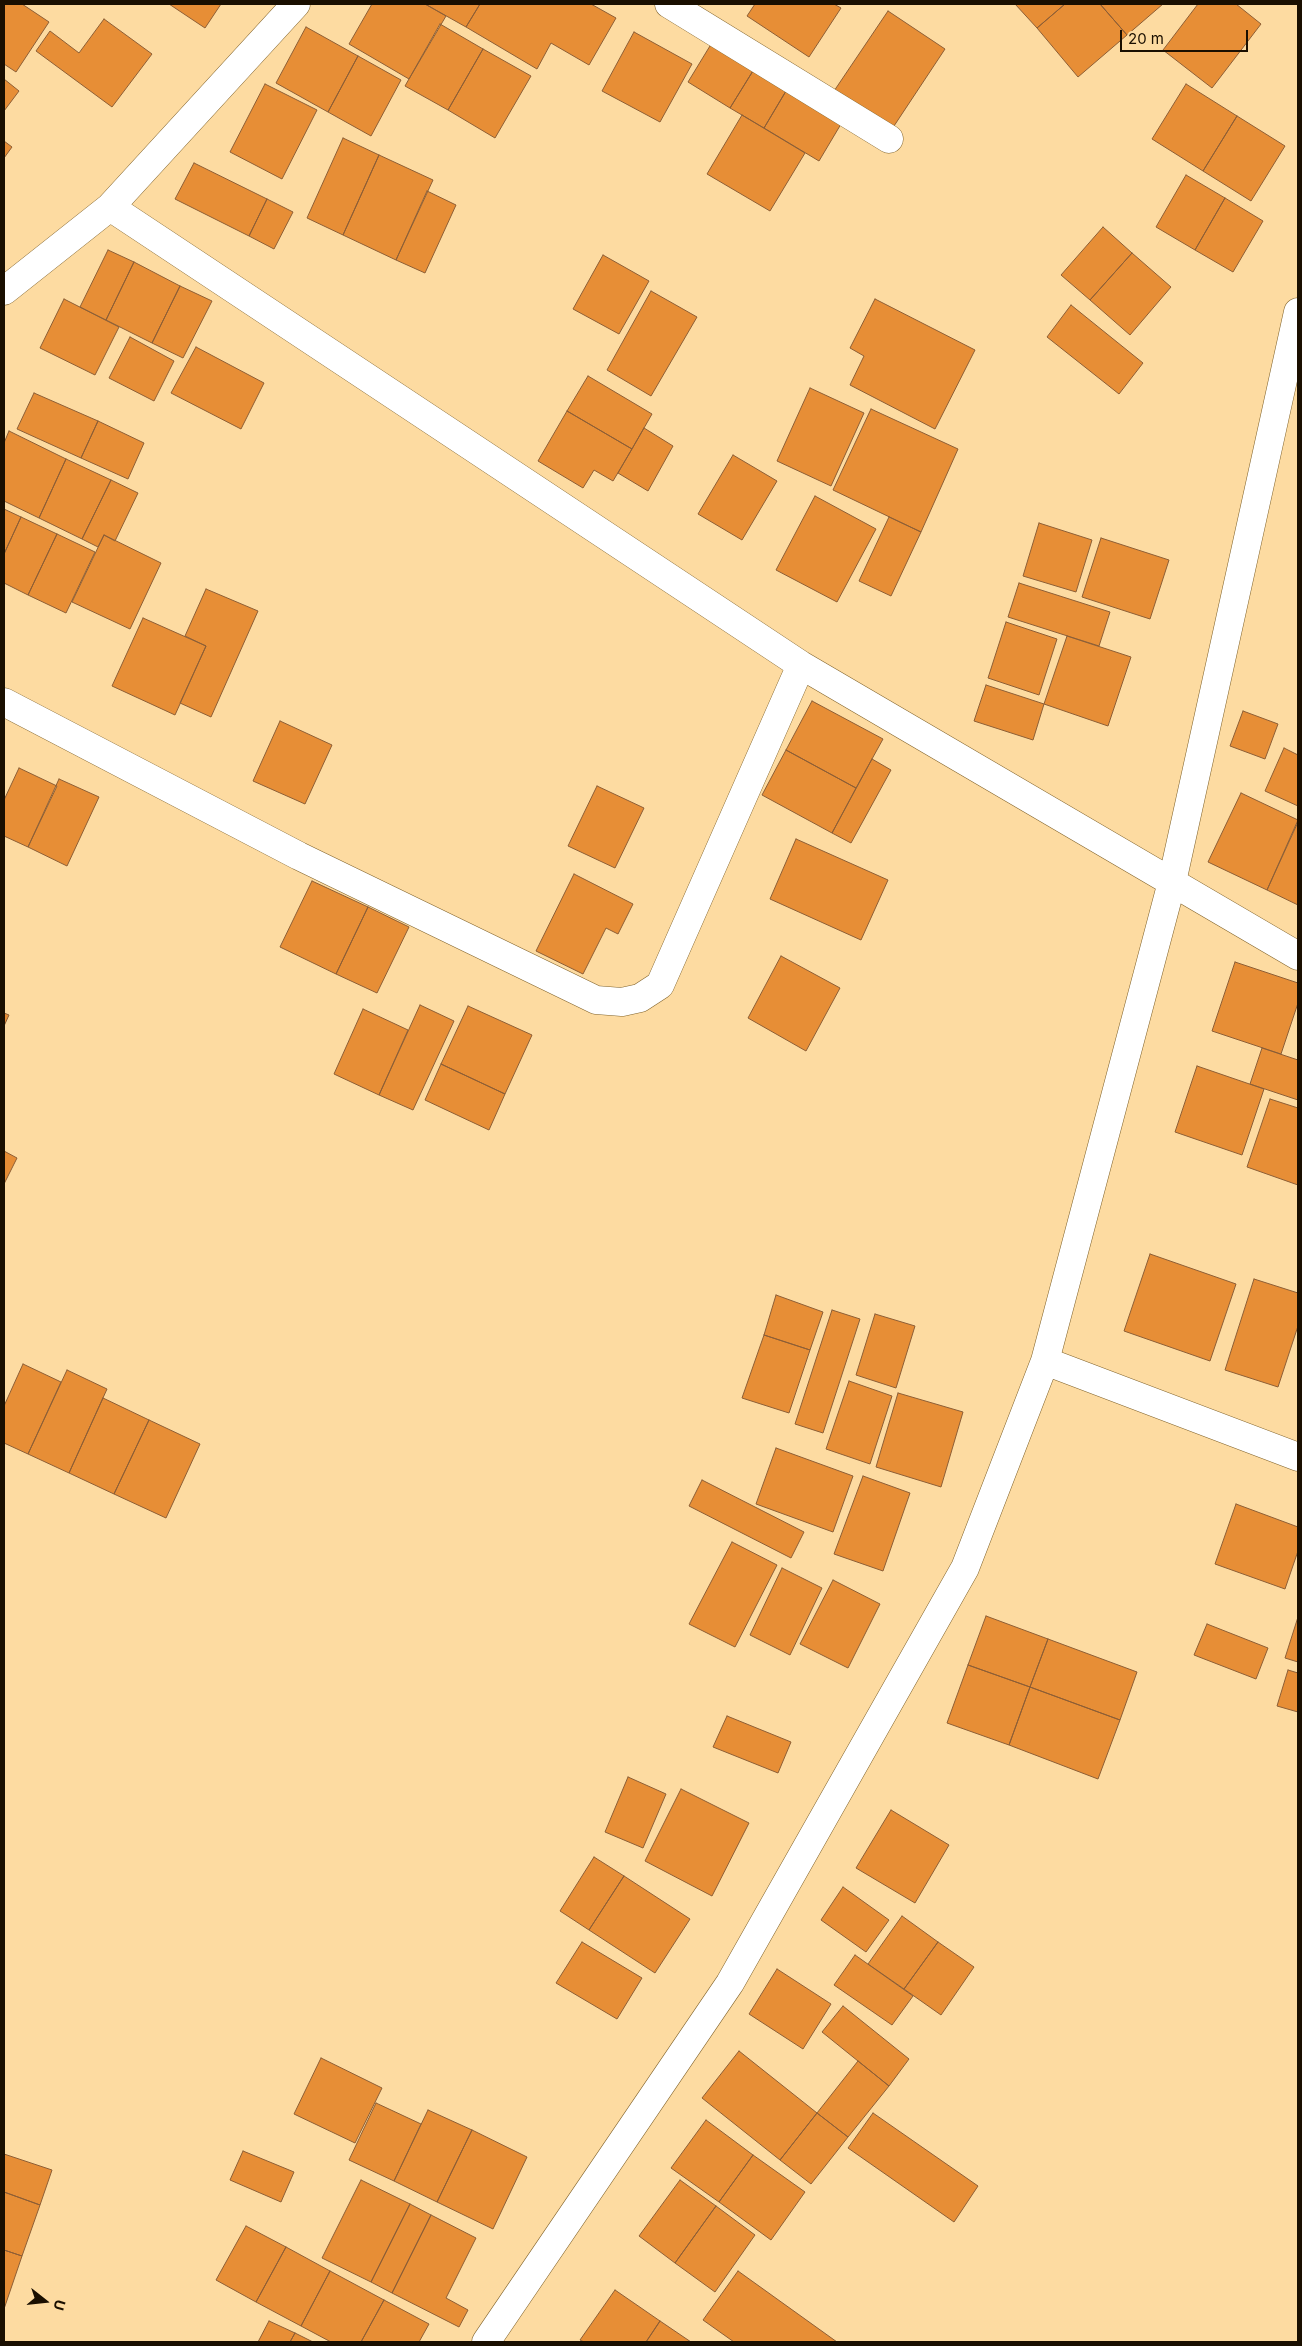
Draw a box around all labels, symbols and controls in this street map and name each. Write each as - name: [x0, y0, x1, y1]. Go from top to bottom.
- scale bar: [1122, 20, 1250, 52]
- text: 20 m: [1128, 29, 1164, 48]
- north arrow: [20, 2276, 70, 2326]
- text: U: [50, 2298, 69, 2313]

